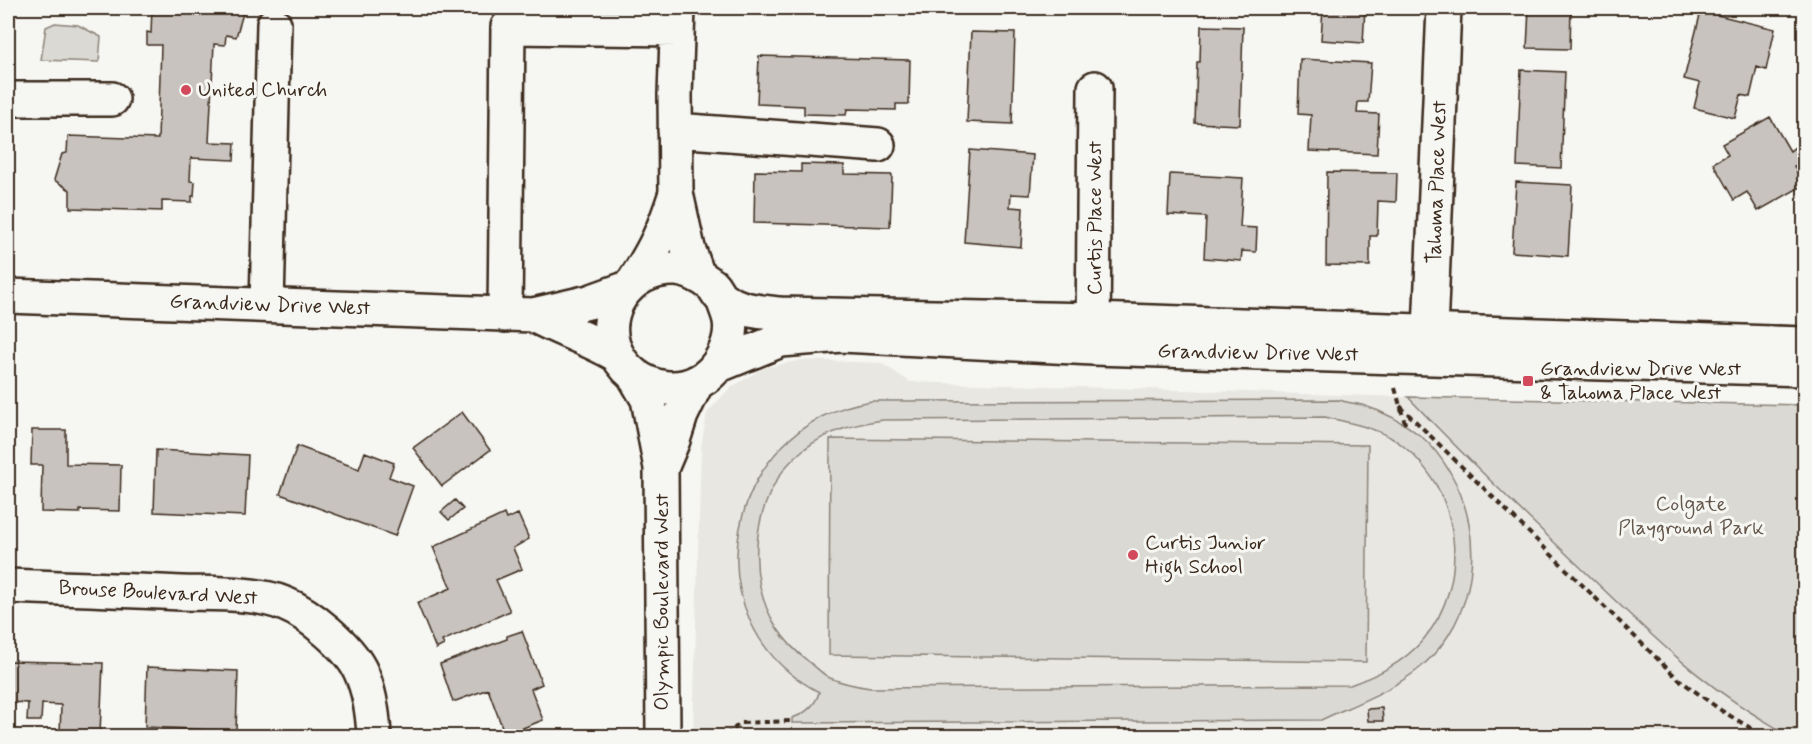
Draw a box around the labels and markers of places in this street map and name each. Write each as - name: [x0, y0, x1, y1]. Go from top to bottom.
- place label: United Church: [198, 76, 327, 104]
- marker: United Church: [179, 83, 193, 97]
- place label: Grandview Drive West & Tahoma Place West: [1540, 355, 1742, 407]
- marker: Grandview Drive West & Tahoma Place West: [1521, 374, 1535, 388]
- place label: Curtis Junior High School: [1145, 529, 1266, 583]
- marker: Curtis Junior High School: [1126, 548, 1140, 562]

